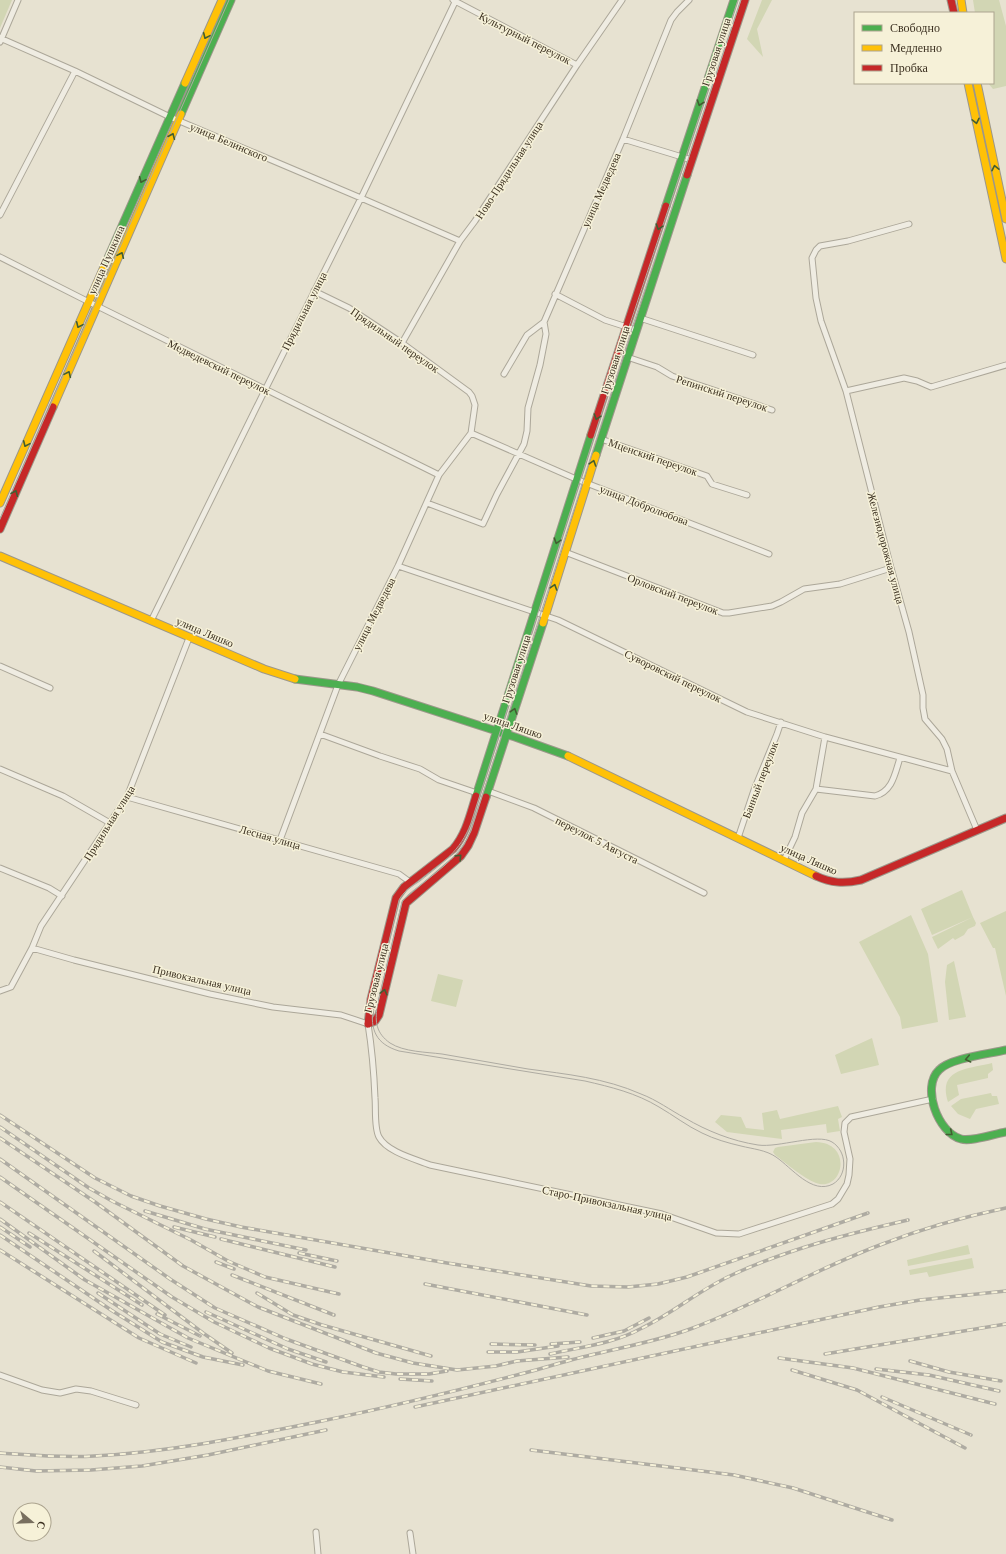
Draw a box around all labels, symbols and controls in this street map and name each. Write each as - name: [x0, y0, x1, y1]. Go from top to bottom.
- street label: Культурный переулок: [477, 10, 573, 67]
- legend: [854, 12, 994, 84]
- street label: Грузовая улица: [699, 16, 733, 88]
- text: Свободно: [890, 21, 940, 35]
- one-way arrow: [203, 31, 211, 39]
- text: Медленно: [890, 41, 942, 55]
- text: Пробка: [890, 61, 928, 75]
- one-way arrow: [696, 100, 705, 107]
- one-way arrow: [971, 118, 980, 124]
- street label: Ново-Прядильная улица: [473, 119, 545, 221]
- street label: улица Белинского: [188, 120, 270, 164]
- one-way arrow: [167, 132, 175, 140]
- street label: улица Медведева: [579, 151, 623, 229]
- one-way arrow: [991, 164, 999, 171]
- one-way arrow: [139, 176, 147, 184]
- one-way arrow: [655, 223, 664, 230]
- street label: улица Пушкина: [86, 224, 127, 296]
- one-way arrow: [116, 252, 124, 259]
- street label: Прядильная улица: [279, 270, 329, 352]
- street label: Прядильный переулок: [349, 305, 442, 375]
- one-way arrow: [76, 321, 84, 328]
- street label: Грузовая улица: [598, 324, 632, 396]
- street label: Медведевский переулок: [166, 337, 273, 397]
- one-way arrow: [63, 371, 71, 378]
- street label: Репинский переулок: [675, 373, 770, 414]
- one-way arrow: [593, 413, 602, 420]
- street label: Мценский переулок: [607, 436, 700, 478]
- one-way arrow: [23, 439, 31, 447]
- one-way arrow: [589, 459, 597, 466]
- street label: улица Добролюбова: [598, 483, 690, 528]
- one-way arrow: [11, 490, 19, 497]
- street label: Железнодорожная улица: [865, 491, 907, 605]
- one-way arrow: [553, 537, 562, 544]
- street label: Орловский переулок: [626, 571, 721, 617]
- street label: улица Медведева: [350, 575, 398, 652]
- one-way arrow: [549, 583, 558, 590]
- street label: улица Ляшко: [174, 615, 236, 650]
- street label: Грузовая улица: [499, 633, 533, 705]
- street label: Суворовский переулок: [623, 647, 724, 705]
- one-way arrow: [510, 707, 518, 714]
- street label: улица Ляшко: [482, 709, 544, 741]
- street label: Банный переулок: [740, 739, 780, 820]
- street label: Прядильная улица: [81, 783, 137, 863]
- street label: переулок 5 Августа: [554, 814, 640, 866]
- street label: Лесная улица: [238, 823, 302, 852]
- street label: улица Ляшко: [779, 841, 840, 877]
- one-way arrow: [454, 854, 462, 862]
- street label: Грузовая улица: [362, 942, 390, 1014]
- street label: Привокзальная улица: [152, 963, 253, 997]
- one-way arrow: [379, 988, 387, 995]
- one-way arrow: [965, 1054, 971, 1062]
- one-way arrow: [945, 1128, 952, 1135]
- street label: Старо-Привокзальная улица: [541, 1183, 673, 1223]
- north arrow: [12, 1502, 52, 1542]
- text: С: [34, 1520, 48, 1531]

